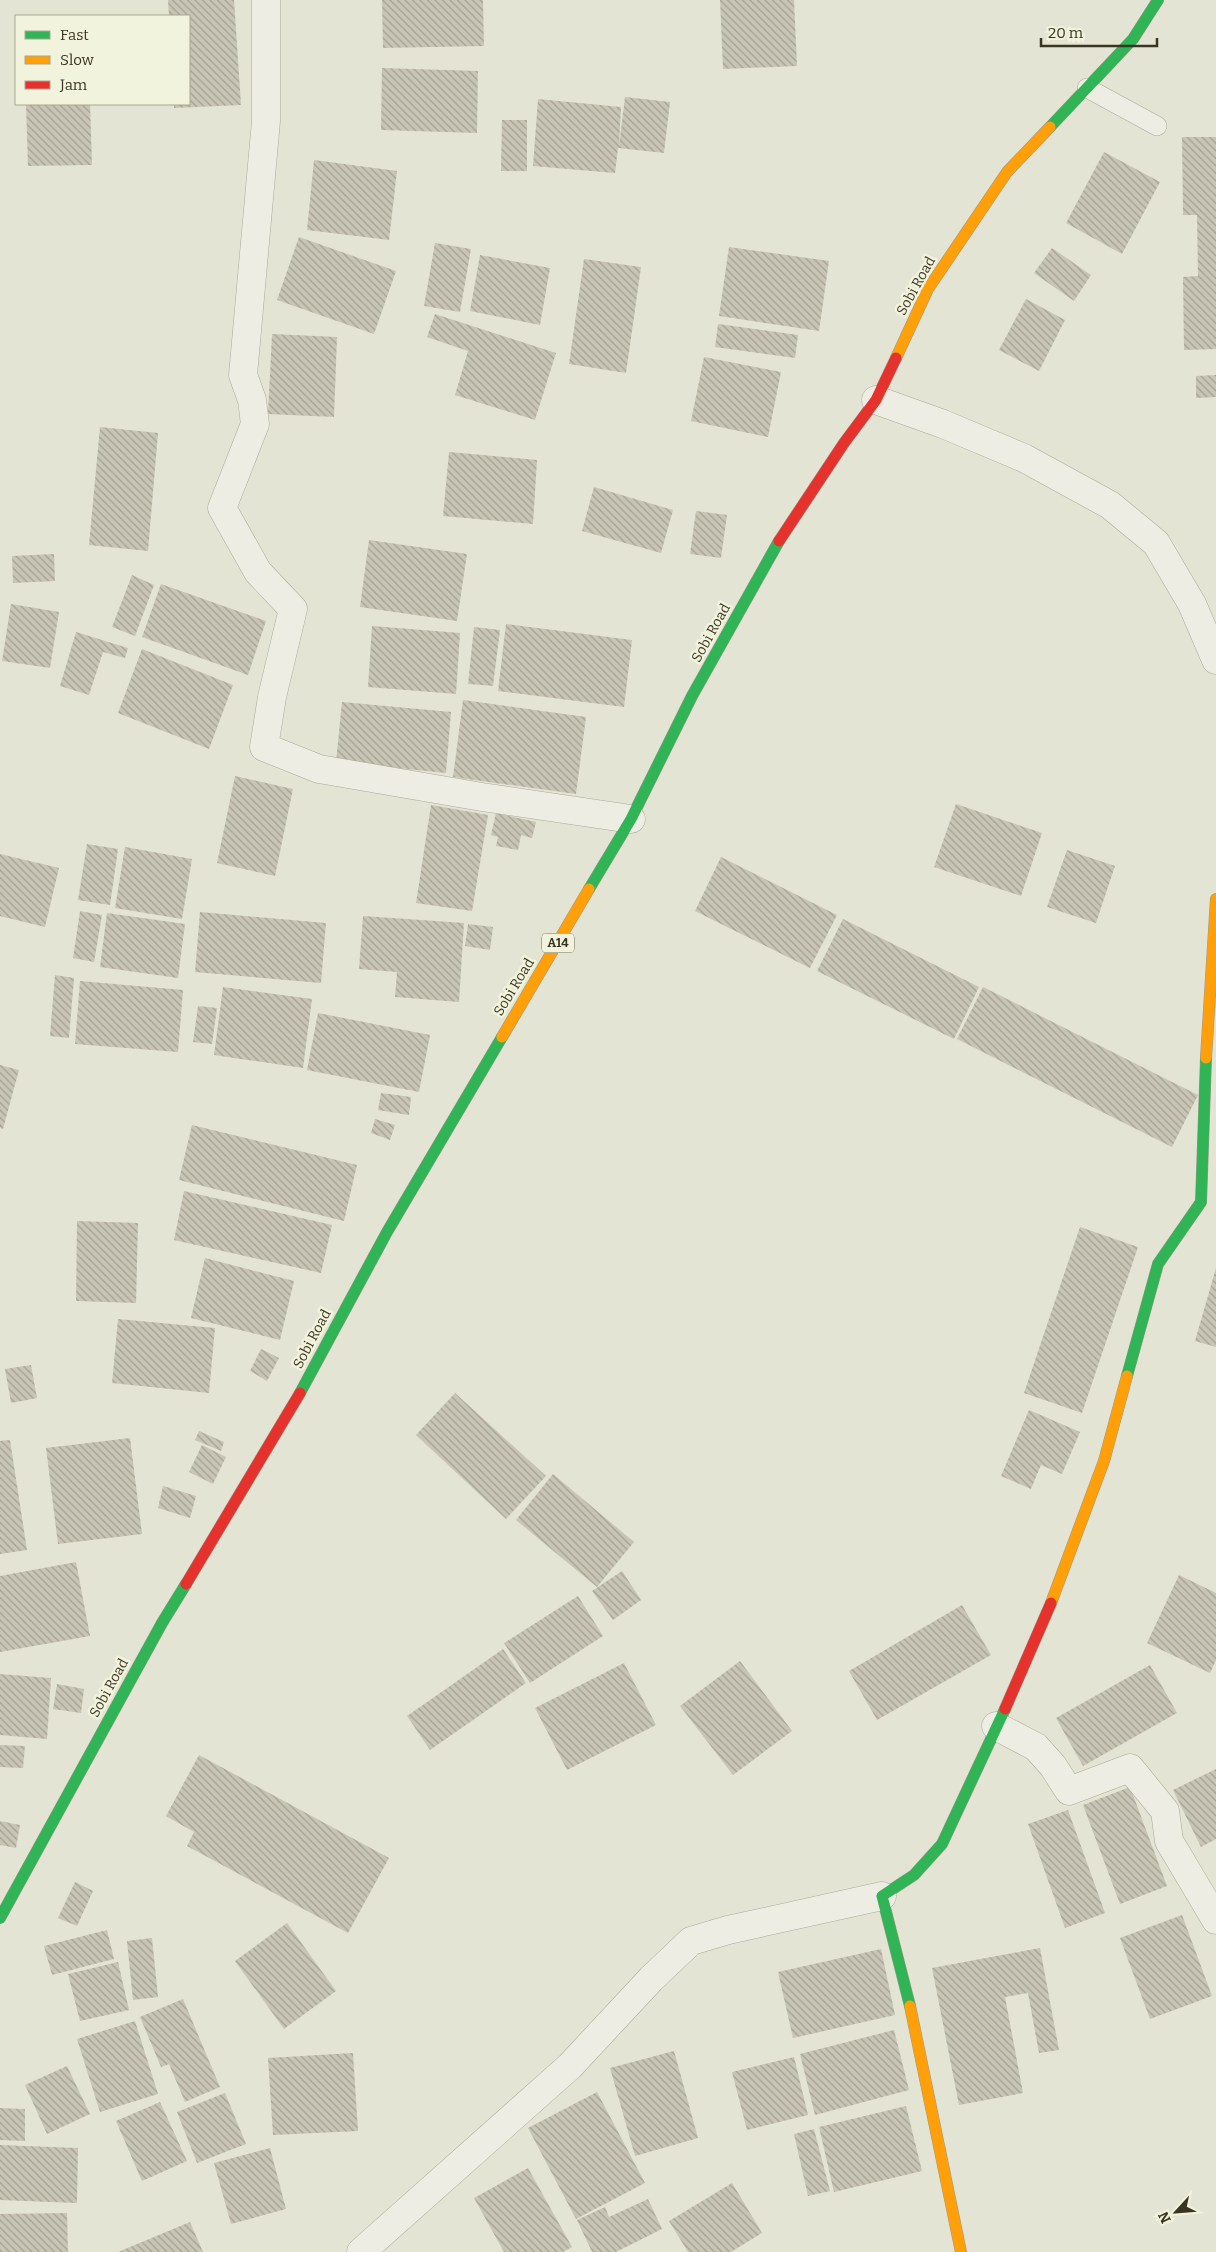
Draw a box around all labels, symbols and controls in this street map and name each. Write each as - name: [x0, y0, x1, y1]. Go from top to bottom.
- legend: [15, 15, 190, 105]
- scale bar: [1041, 15, 1157, 47]
- text: 20 m: [1048, 24, 1084, 42]
- text: Fast: [60, 26, 89, 44]
- text: Slow: [60, 51, 95, 69]
- text: Jam: [59, 76, 88, 94]
- street label: Sobi Road: [893, 254, 939, 318]
- street label: Sobi Road: [688, 601, 734, 665]
- road number: A14: [542, 934, 574, 952]
- street label: Sobi Road: [490, 955, 538, 1019]
- street label: Sobi Road: [289, 1307, 335, 1371]
- street label: Sobi Road: [86, 1656, 132, 1720]
- north arrow: [1151, 2187, 1201, 2237]
- text: N: [1155, 2209, 1175, 2226]

